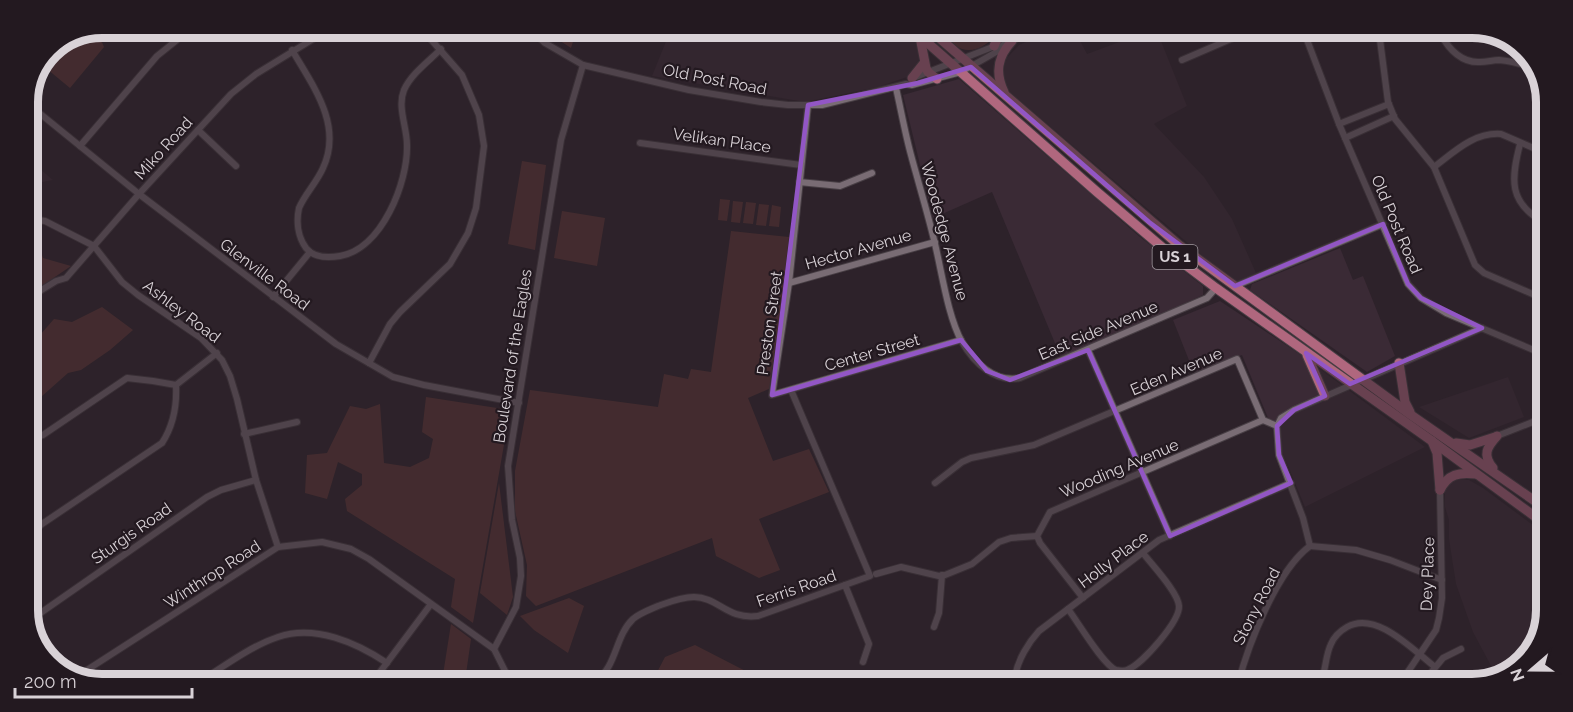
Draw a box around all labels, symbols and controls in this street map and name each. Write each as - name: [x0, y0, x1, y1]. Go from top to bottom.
- street label: Old Post Road: [661, 60, 768, 99]
- street label: Miko Road: [130, 113, 196, 184]
- street label: Velikan Place: [672, 124, 772, 157]
- street label: Woodedge Avenue: [917, 160, 972, 303]
- street label: Old Post Road: [1367, 172, 1426, 276]
- street label: Hector Avenue: [803, 225, 913, 274]
- street label: Glenville Road: [216, 235, 313, 314]
- road number: US 1: [1152, 245, 1198, 269]
- street label: Boulevard of the Eagles: [489, 267, 536, 444]
- street label: Preston Street: [753, 269, 786, 376]
- street label: Ashley Road: [139, 276, 224, 347]
- street label: East Side Avenue: [1036, 297, 1161, 364]
- street label: Center Street: [822, 330, 922, 375]
- street label: Eden Avenue: [1127, 344, 1225, 399]
- street label: Wooding Avenue: [1057, 435, 1181, 502]
- street label: Sturgis Road: [88, 499, 175, 568]
- street label: Holly Place: [1074, 527, 1152, 592]
- street label: Winthrop Road: [160, 536, 264, 613]
- street label: Dey Place: [1417, 537, 1438, 611]
- street label: Stony Road: [1229, 564, 1284, 648]
- street label: Ferris Road: [754, 566, 839, 611]
- north arrow: [1501, 640, 1561, 700]
- scale bar: [15, 661, 192, 699]
- text: N: [1506, 666, 1528, 684]
- text: 200 m: [24, 671, 77, 692]

